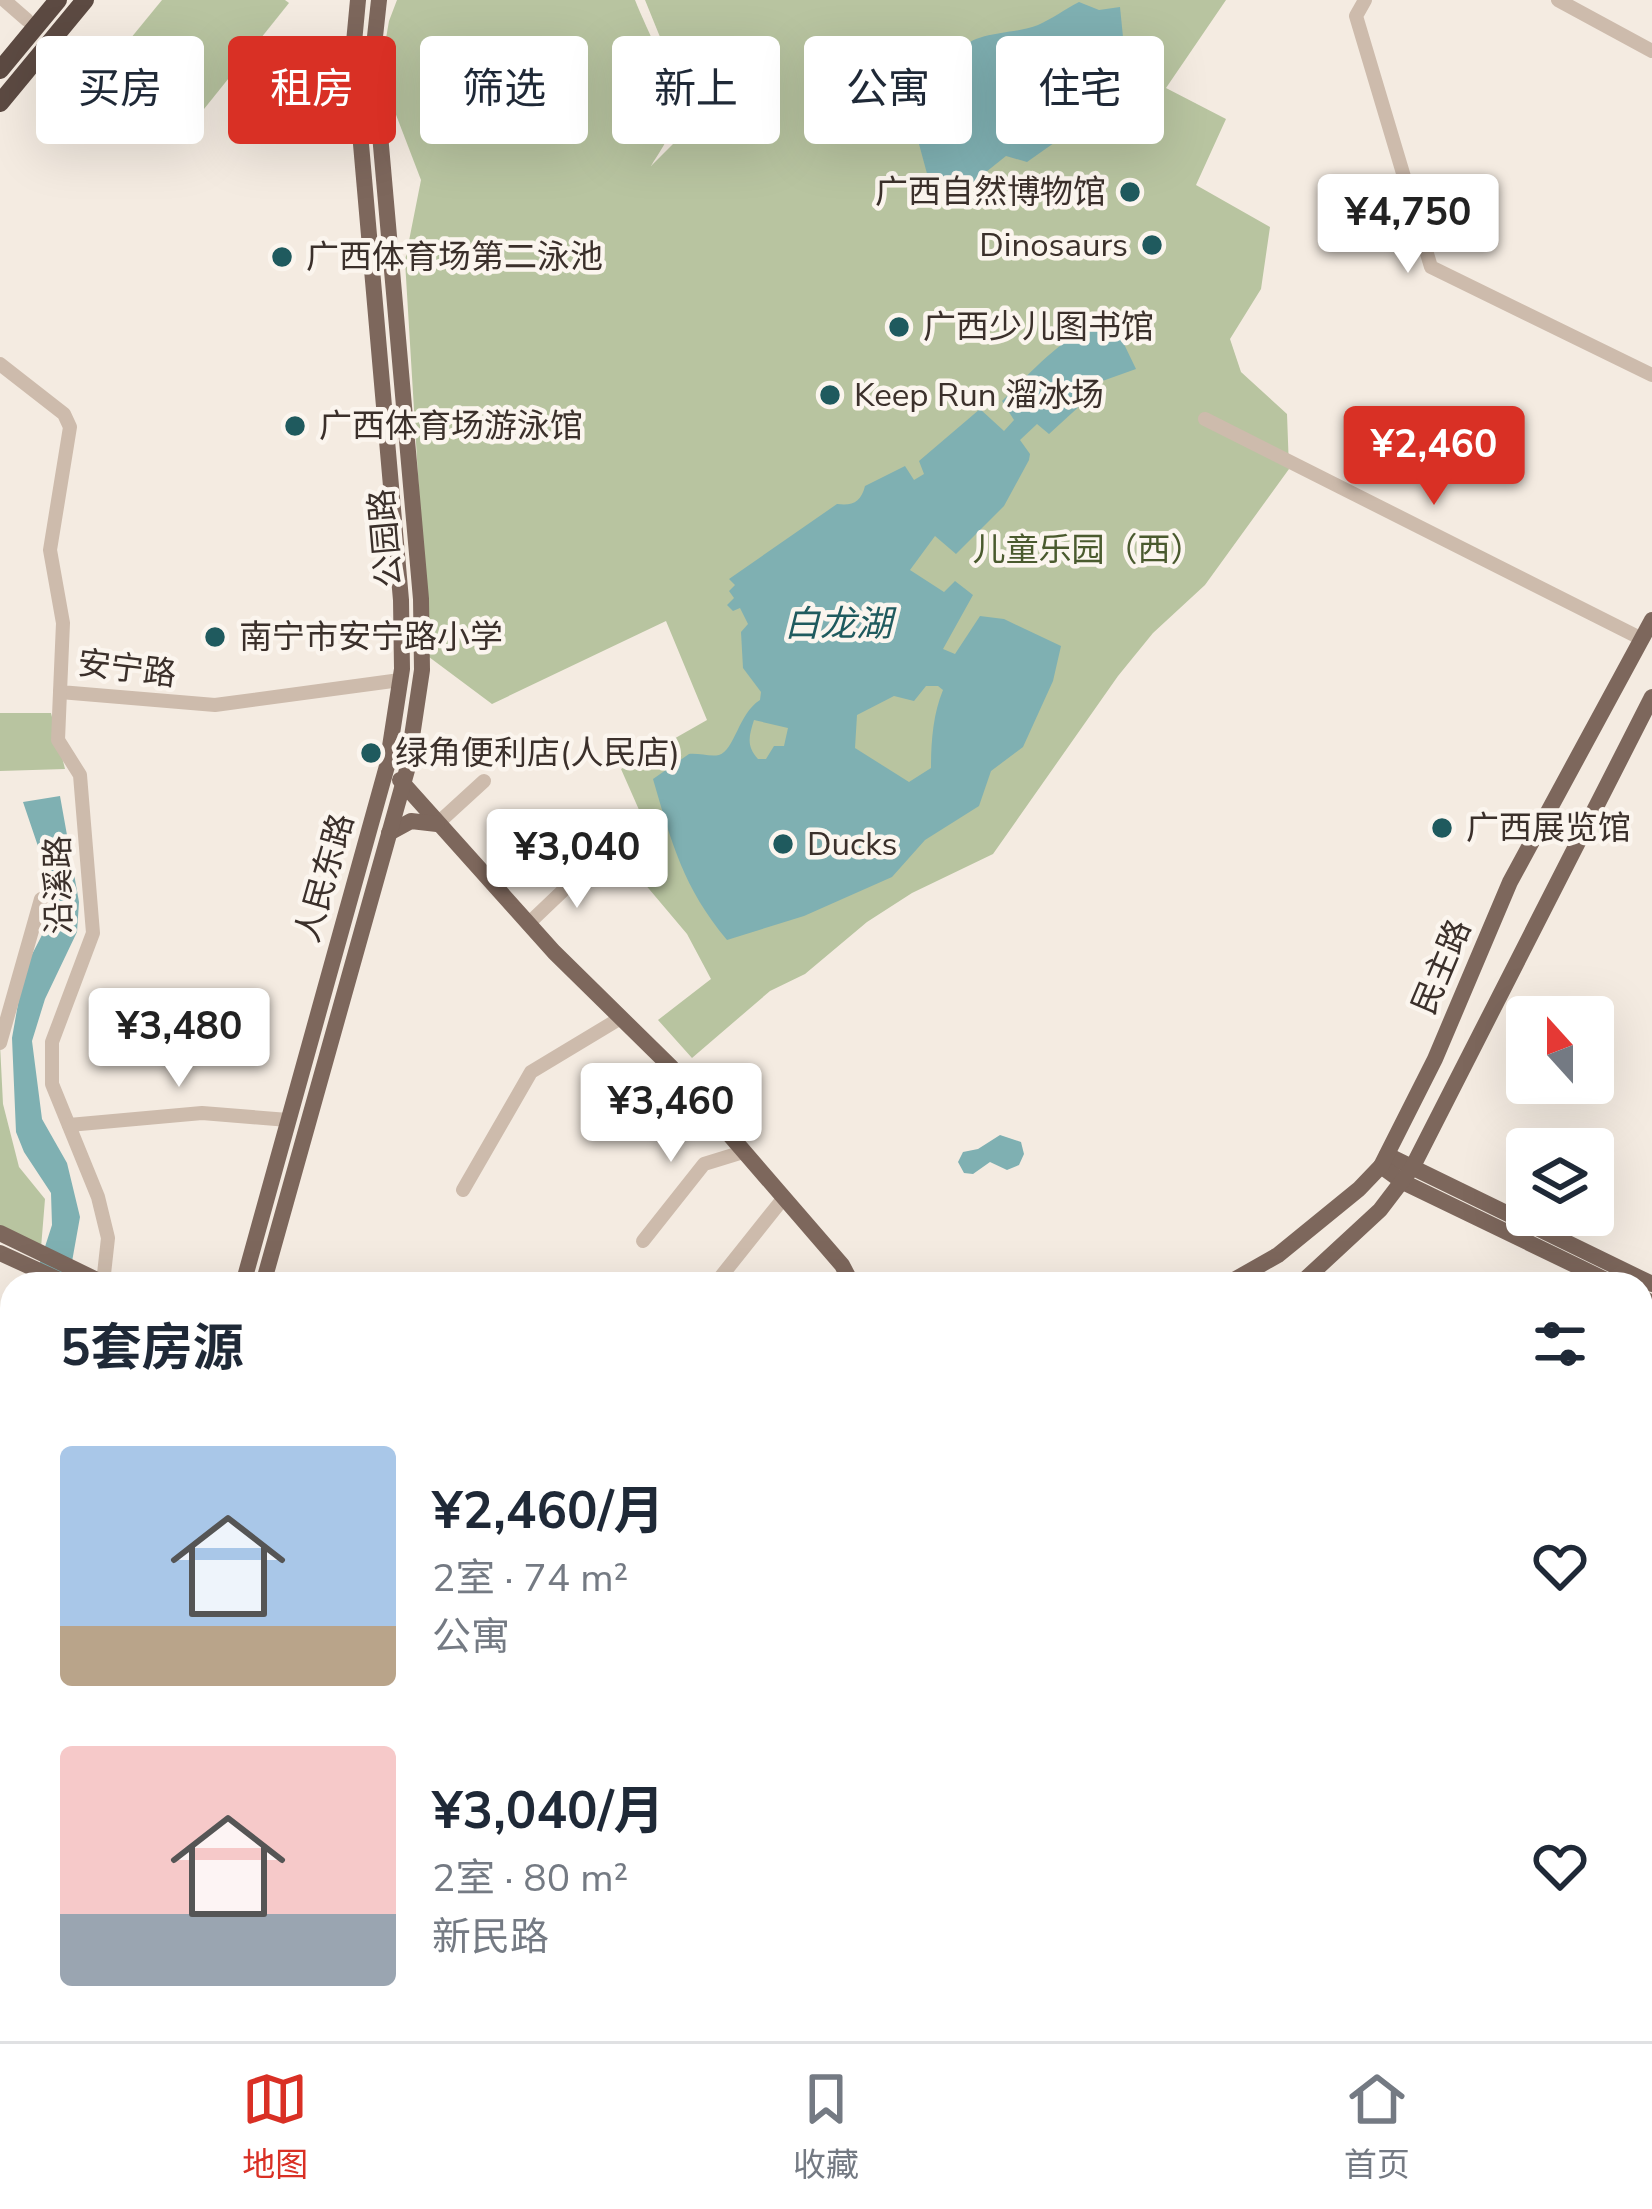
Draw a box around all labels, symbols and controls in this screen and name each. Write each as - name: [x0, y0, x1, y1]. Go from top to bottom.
- chip: 买房: [36, 36, 204, 144]
- chip: 租房: [228, 36, 396, 144]
- chip: 筛选: [420, 36, 588, 144]
- chip: 新上: [612, 36, 780, 144]
- chip: 公寓: [804, 36, 972, 144]
- chip: 住宅: [996, 36, 1164, 144]
- place label: 广西自然博物馆: [875, 170, 1106, 215]
- pin: ¥4,750: [1310, 174, 1506, 276]
- marker: 广西自然博物馆: [1117, 179, 1143, 205]
- text: ¥4,750: [1345, 186, 1471, 239]
- place label: Dinosaurs: [979, 223, 1128, 268]
- marker: Dinosaurs: [1139, 232, 1165, 258]
- place label: 广西体育场第二泳池: [306, 235, 603, 280]
- marker: 广西体育场第二泳池: [269, 244, 295, 270]
- place label: 广西少儿图书馆: [923, 305, 1154, 350]
- marker: 广西少儿图书馆: [886, 314, 912, 340]
- place label: Keep Run 溜冰场: [854, 373, 1104, 418]
- marker: Keep Run 溜冰场: [817, 382, 843, 408]
- place label: 广西体育场游泳馆: [319, 404, 583, 449]
- pin: ¥2,460: [1336, 406, 1532, 508]
- marker: 广西体育场游泳馆: [282, 413, 308, 439]
- text: ¥2,460: [1371, 418, 1497, 471]
- street label: 公园路: [359, 487, 413, 589]
- park label: 儿童乐园（西）: [973, 528, 1204, 573]
- water label: 白龙湖: [784, 600, 897, 649]
- place label: 南宁市安宁路小学: [239, 615, 503, 660]
- marker: 南宁市安宁路小学: [202, 624, 228, 650]
- street label: 安宁路: [75, 641, 179, 697]
- place label: 绿角便利店(人民店): [395, 731, 680, 776]
- marker: 绿角便利店(人民店): [358, 740, 384, 766]
- place label: 广西展览馆: [1466, 806, 1631, 851]
- street label: 人民东路: [285, 808, 365, 948]
- pin: ¥3,040: [479, 809, 675, 911]
- marker: 广西展览馆: [1429, 815, 1455, 841]
- text: ¥3,040: [514, 821, 640, 874]
- place label: Ducks: [807, 822, 897, 867]
- marker: Ducks: [770, 831, 796, 857]
- street label: 沿溪路: [36, 835, 82, 935]
- street label: 民主路: [1402, 913, 1482, 1021]
- pin: ¥3,480: [81, 988, 277, 1090]
- north arrow: [1506, 996, 1614, 1104]
- map controls: [1506, 996, 1614, 1236]
- text: ¥3,480: [116, 1000, 242, 1053]
- pin: ¥3,460: [573, 1063, 769, 1165]
- text: ¥3,460: [608, 1075, 734, 1128]
- button: layers: [1506, 1128, 1614, 1236]
- icon: filters: [1527, 1311, 1593, 1377]
- text: 5套房源: [60, 1313, 244, 1383]
- text: ¥2,460/月: [432, 1476, 665, 1546]
- icon: home: [156, 1494, 300, 1638]
- icon: heart: [1527, 1533, 1593, 1599]
- text: 2室 · 74 m²: [432, 1552, 628, 1605]
- text: 公寓: [432, 1611, 510, 1664]
- text: ¥3,040/月: [432, 1776, 665, 1846]
- icon: home: [156, 1794, 300, 1938]
- icon: heart: [1527, 1833, 1593, 1899]
- text: 2室 · 80 m²: [432, 1852, 628, 1905]
- text: 新民路: [432, 1911, 549, 1964]
- tab: 地图: [242, 2066, 308, 2188]
- tab: 收藏: [793, 2066, 859, 2188]
- tab: 首页: [1344, 2066, 1410, 2188]

